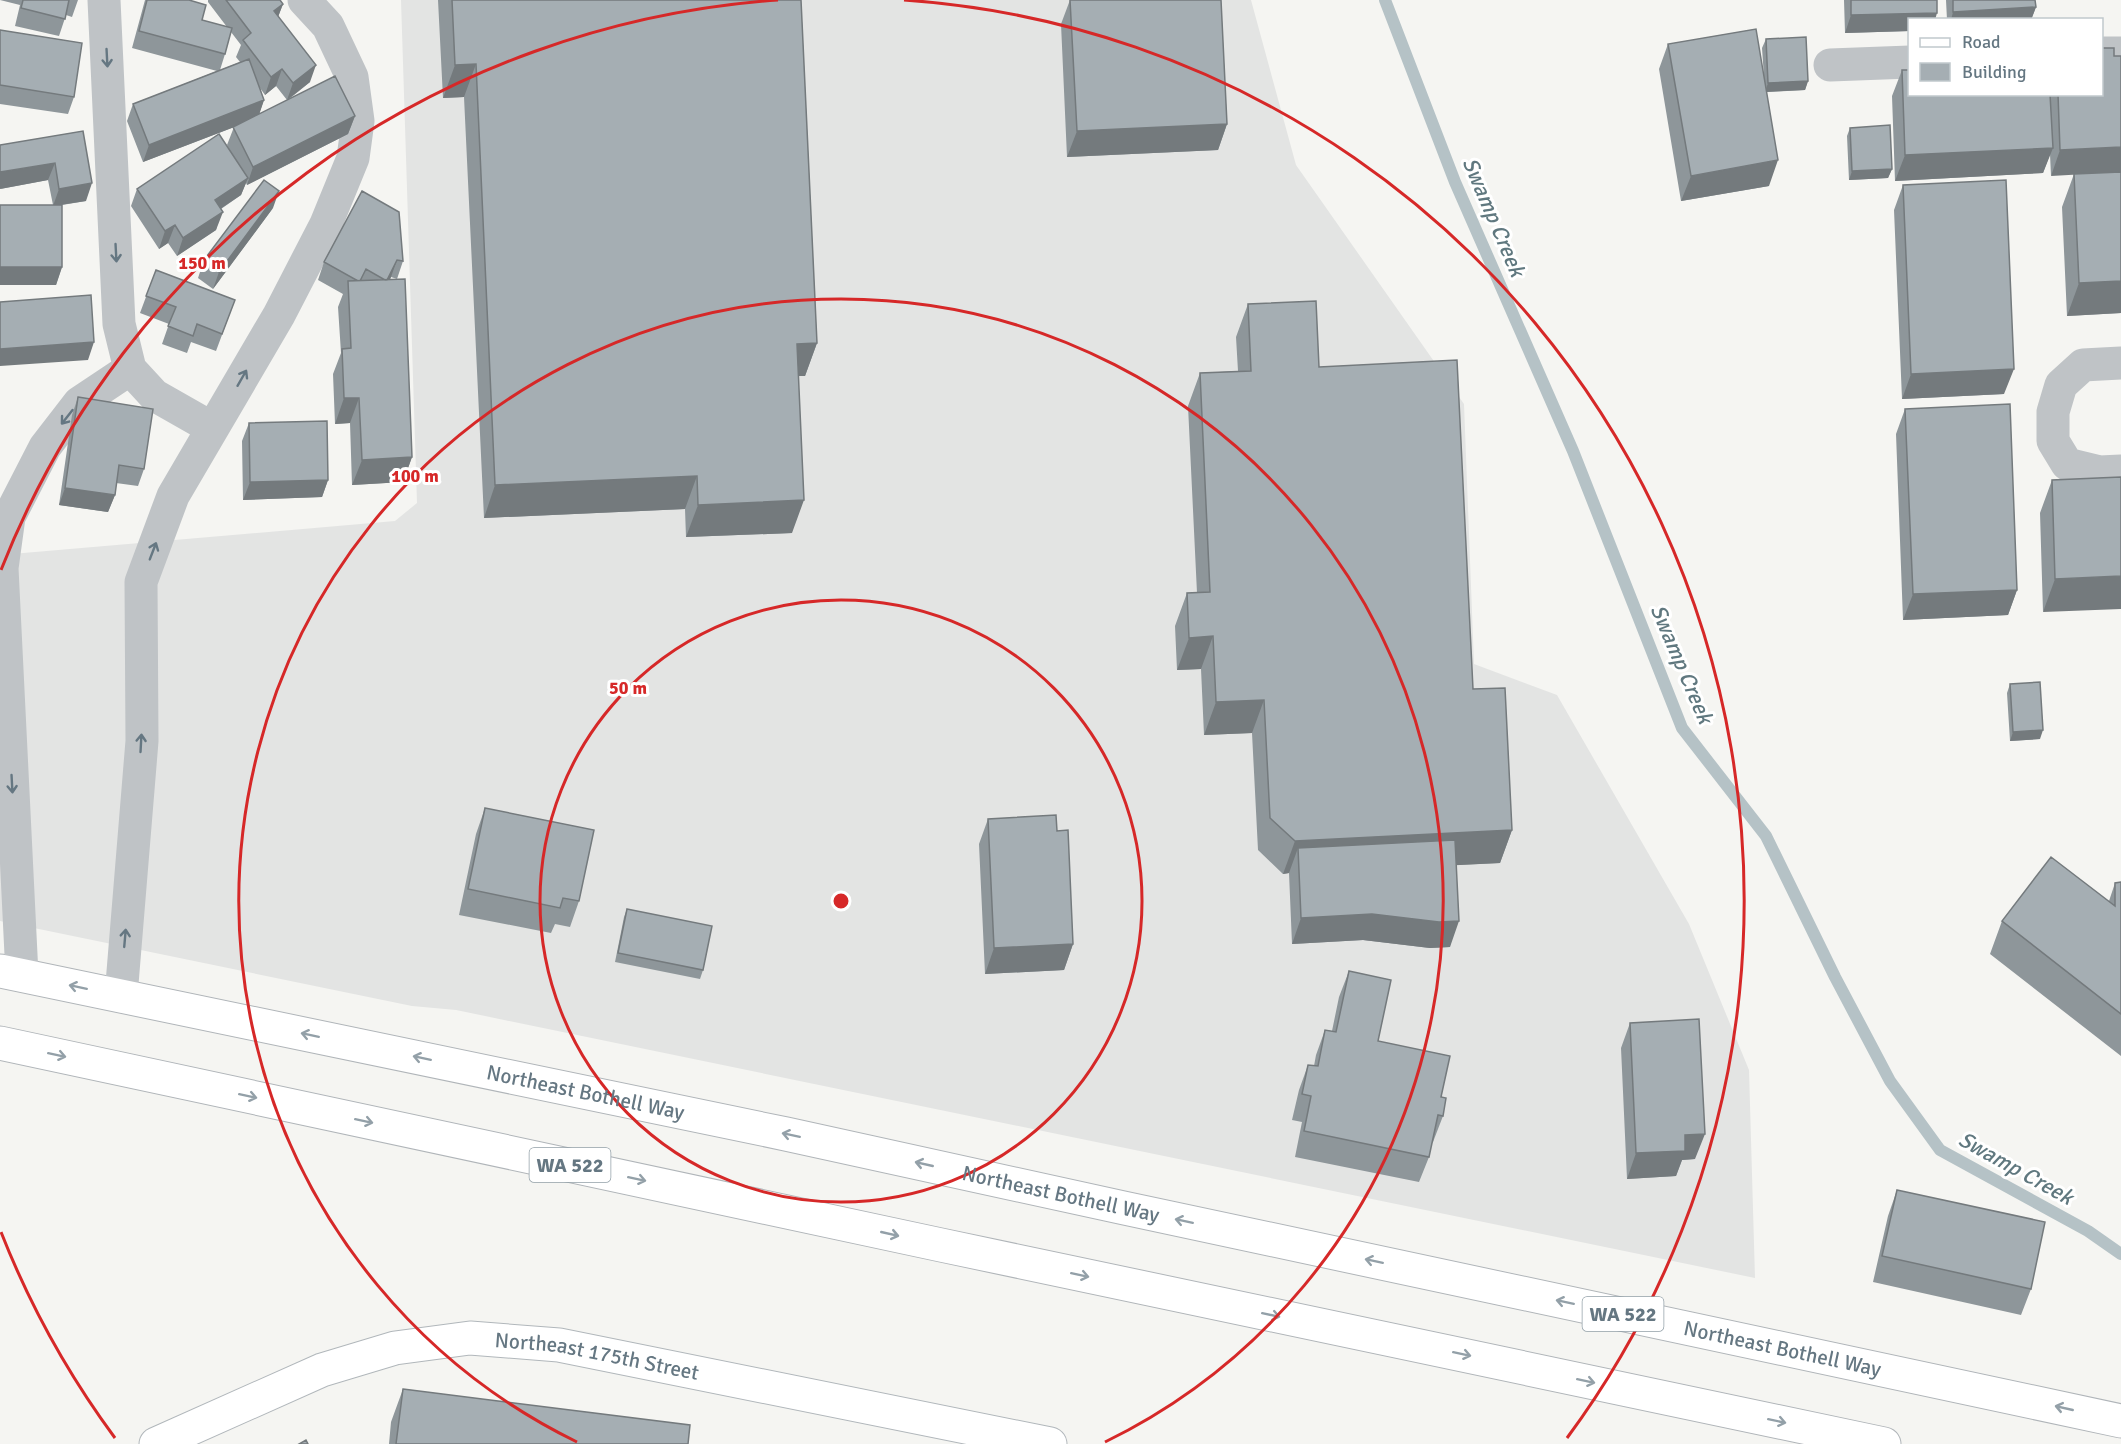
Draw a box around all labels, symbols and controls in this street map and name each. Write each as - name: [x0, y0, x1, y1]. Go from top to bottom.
- legend: [1908, 18, 2103, 96]
- text: Road: [1962, 31, 2001, 53]
- one-way arrow: [101, 48, 112, 68]
- text: Building: [1962, 61, 2026, 83]
- water label: Swamp Creek: [1457, 153, 1532, 282]
- one-way arrow: [110, 243, 121, 263]
- text: 150 m: [178, 252, 226, 274]
- one-way arrow: [236, 370, 248, 387]
- one-way arrow: [61, 409, 74, 425]
- text: 100 m: [391, 465, 439, 487]
- one-way arrow: [148, 542, 159, 560]
- water label: Swamp Creek: [1645, 600, 1720, 729]
- text: 50 m: [609, 677, 647, 699]
- one-way arrow: [136, 734, 147, 754]
- one-way arrow: [7, 774, 18, 794]
- centre of rings: [831, 891, 851, 911]
- one-way arrow: [120, 928, 131, 948]
- one-way arrow: [69, 981, 88, 992]
- one-way arrow: [301, 1029, 320, 1040]
- one-way arrow: [47, 1050, 66, 1062]
- one-way arrow: [413, 1052, 432, 1063]
- street label: Northeast Bothell Way: [484, 1059, 687, 1126]
- one-way arrow: [238, 1091, 257, 1102]
- one-way arrow: [355, 1115, 374, 1127]
- water label: Swamp Creek: [1954, 1125, 2080, 1211]
- one-way arrow: [782, 1128, 801, 1140]
- road number: WA 522: [530, 1148, 610, 1182]
- one-way arrow: [914, 1158, 933, 1170]
- street label: Northeast Bothell Way: [960, 1160, 1162, 1228]
- one-way arrow: [627, 1174, 646, 1186]
- one-way arrow: [1174, 1215, 1194, 1226]
- one-way arrow: [879, 1229, 899, 1240]
- one-way arrow: [1365, 1255, 1384, 1267]
- one-way arrow: [1070, 1270, 1089, 1281]
- one-way arrow: [1556, 1296, 1575, 1307]
- road number: WA 522: [1582, 1297, 1664, 1331]
- one-way arrow: [1261, 1310, 1280, 1321]
- street label: Northeast Bothell Way: [1681, 1315, 1884, 1382]
- street label: Northeast 175th Street: [494, 1327, 701, 1386]
- one-way arrow: [1452, 1349, 1471, 1361]
- one-way arrow: [1576, 1376, 1595, 1387]
- one-way arrow: [2055, 1402, 2074, 1414]
- one-way arrow: [1767, 1416, 1786, 1427]

